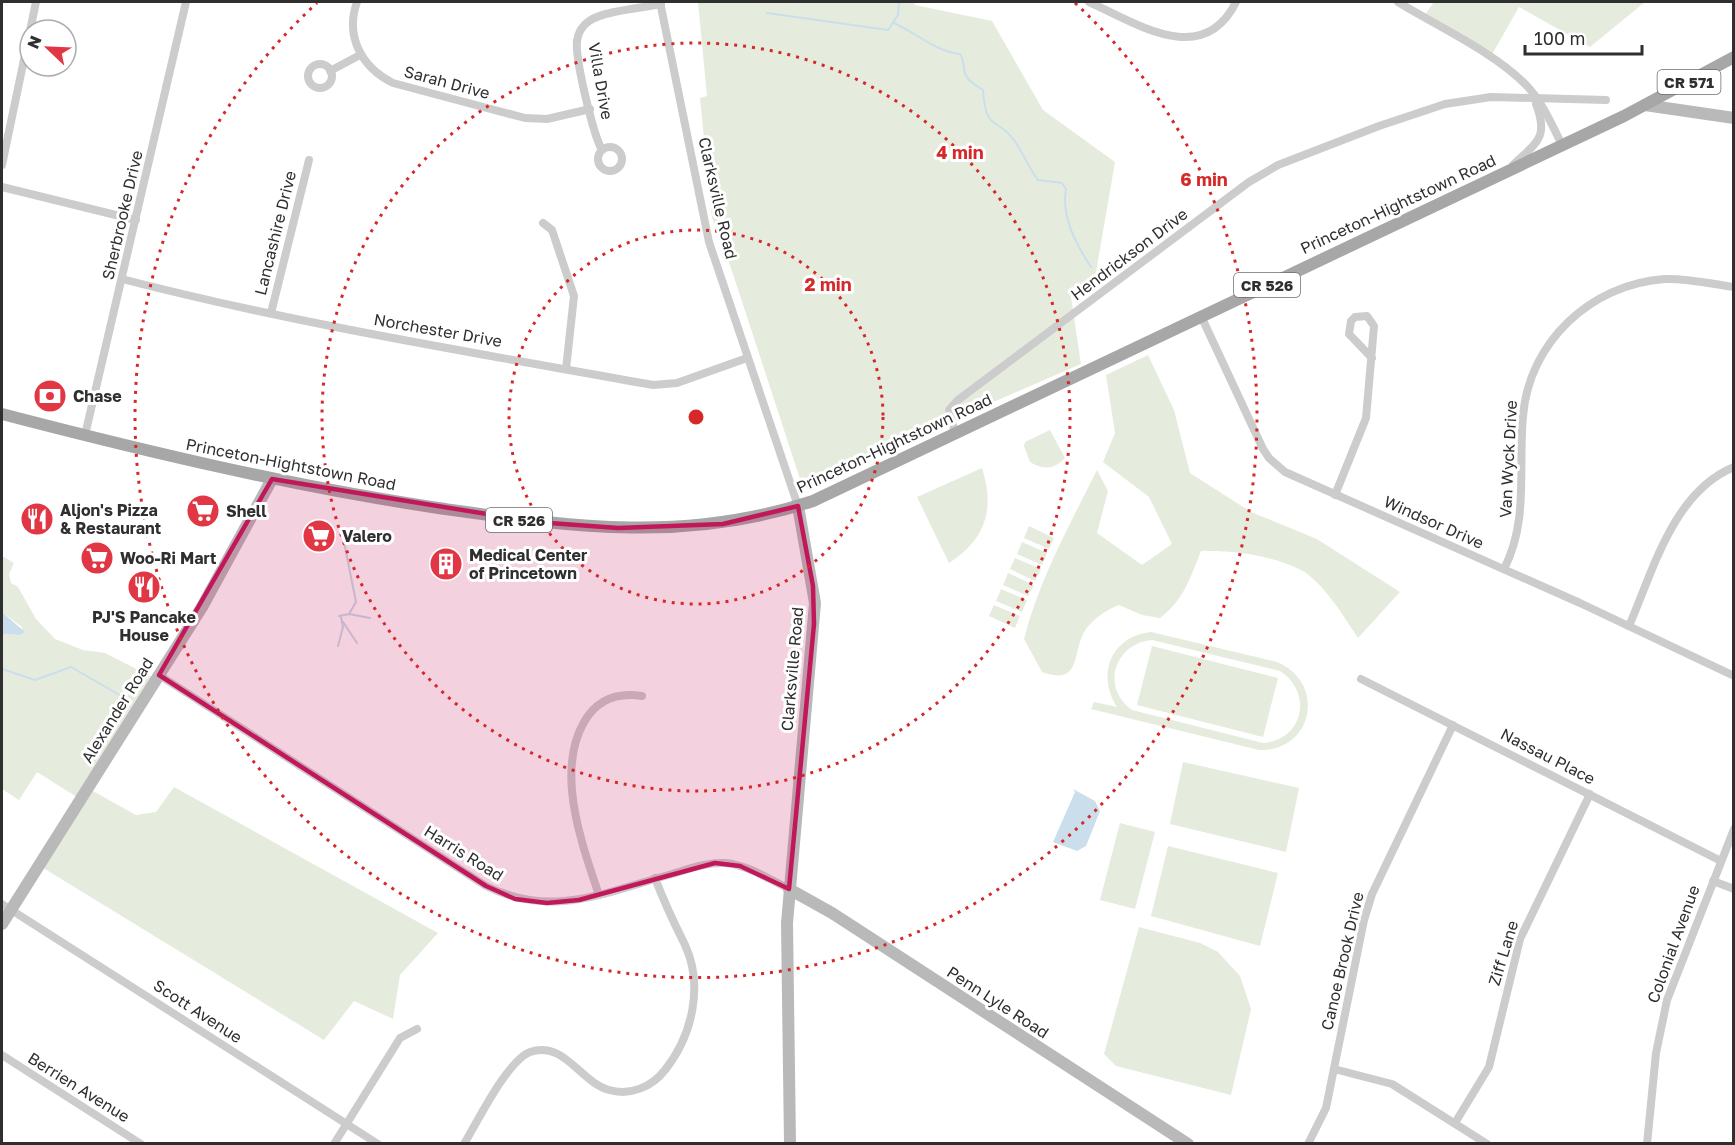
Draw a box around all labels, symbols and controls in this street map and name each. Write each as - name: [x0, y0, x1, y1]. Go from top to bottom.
- north arrow: [18, 18, 78, 78]
- scale bar: [1525, 18, 1642, 56]
- text: 100 m: [1534, 27, 1585, 49]
- text: N: [23, 33, 46, 52]
- street label: Villa Drive: [584, 41, 618, 121]
- street label: Sarah Drive: [402, 61, 492, 103]
- road number: CR 571: [1658, 70, 1720, 94]
- street label: Clarksville Road: [694, 135, 742, 261]
- text: 4 min: [936, 141, 984, 163]
- street label: Sherbrooke Drive: [97, 148, 147, 282]
- street label: Princeton-Hightstown Road: [1297, 150, 1499, 258]
- text: 6 min: [1180, 168, 1228, 190]
- street label: Lancashire Drive: [250, 169, 300, 297]
- street label: Hendrickson Drive: [1067, 204, 1191, 304]
- text: 2 min: [804, 273, 852, 295]
- road number: CR 526: [1234, 273, 1300, 297]
- street label: Norchester Drive: [372, 309, 504, 351]
- bank icon: Chase: [32, 378, 68, 414]
- place label: Chase: [73, 386, 122, 406]
- street label: Princeton-Hightstown Road: [793, 389, 995, 497]
- street label: Van Wyck Drive: [1495, 400, 1521, 518]
- centre of rings: [686, 407, 706, 427]
- street label: Princeton-Hightstown Road: [184, 434, 398, 494]
- street label: Windsor Drive: [1381, 491, 1487, 553]
- supermarket icon: Shell: [185, 493, 221, 529]
- place label: Aljon's Pizza & Restaurant: [60, 500, 161, 538]
- restaurant icon: Aljon's Pizza & Restaurant: [19, 501, 55, 537]
- place label: Shell: [226, 501, 267, 521]
- road number: CR 526: [486, 508, 552, 532]
- supermarket icon: Valero: [301, 518, 337, 554]
- place label: Valero: [342, 526, 392, 546]
- supermarket icon: Woo-Ri Mart: [79, 540, 115, 576]
- place label: Medical Center of Princetown: [469, 545, 587, 583]
- building icon: Medical Center of Princetown: [428, 546, 464, 582]
- place label: Woo-Ri Mart: [120, 548, 216, 568]
- restaurant icon: PJ'S Pancake House: [126, 569, 162, 605]
- street label: Clarksville Road: [777, 606, 807, 732]
- place label: PJ'S Pancake House: [92, 607, 196, 645]
- street label: Alexander Road: [77, 654, 157, 766]
- street label: Nassau Place: [1497, 724, 1599, 788]
- street label: Harris Road: [421, 821, 507, 885]
- street label: Colonial Avenue: [1642, 882, 1704, 1006]
- street label: Canoe Brook Drive: [1316, 890, 1368, 1032]
- street label: Ziff Lane: [1484, 918, 1522, 988]
- street label: Penn Lyle Road: [943, 962, 1053, 1042]
- street label: Scott Avenue: [150, 975, 246, 1047]
- street label: Berrien Avenue: [24, 1048, 134, 1126]

